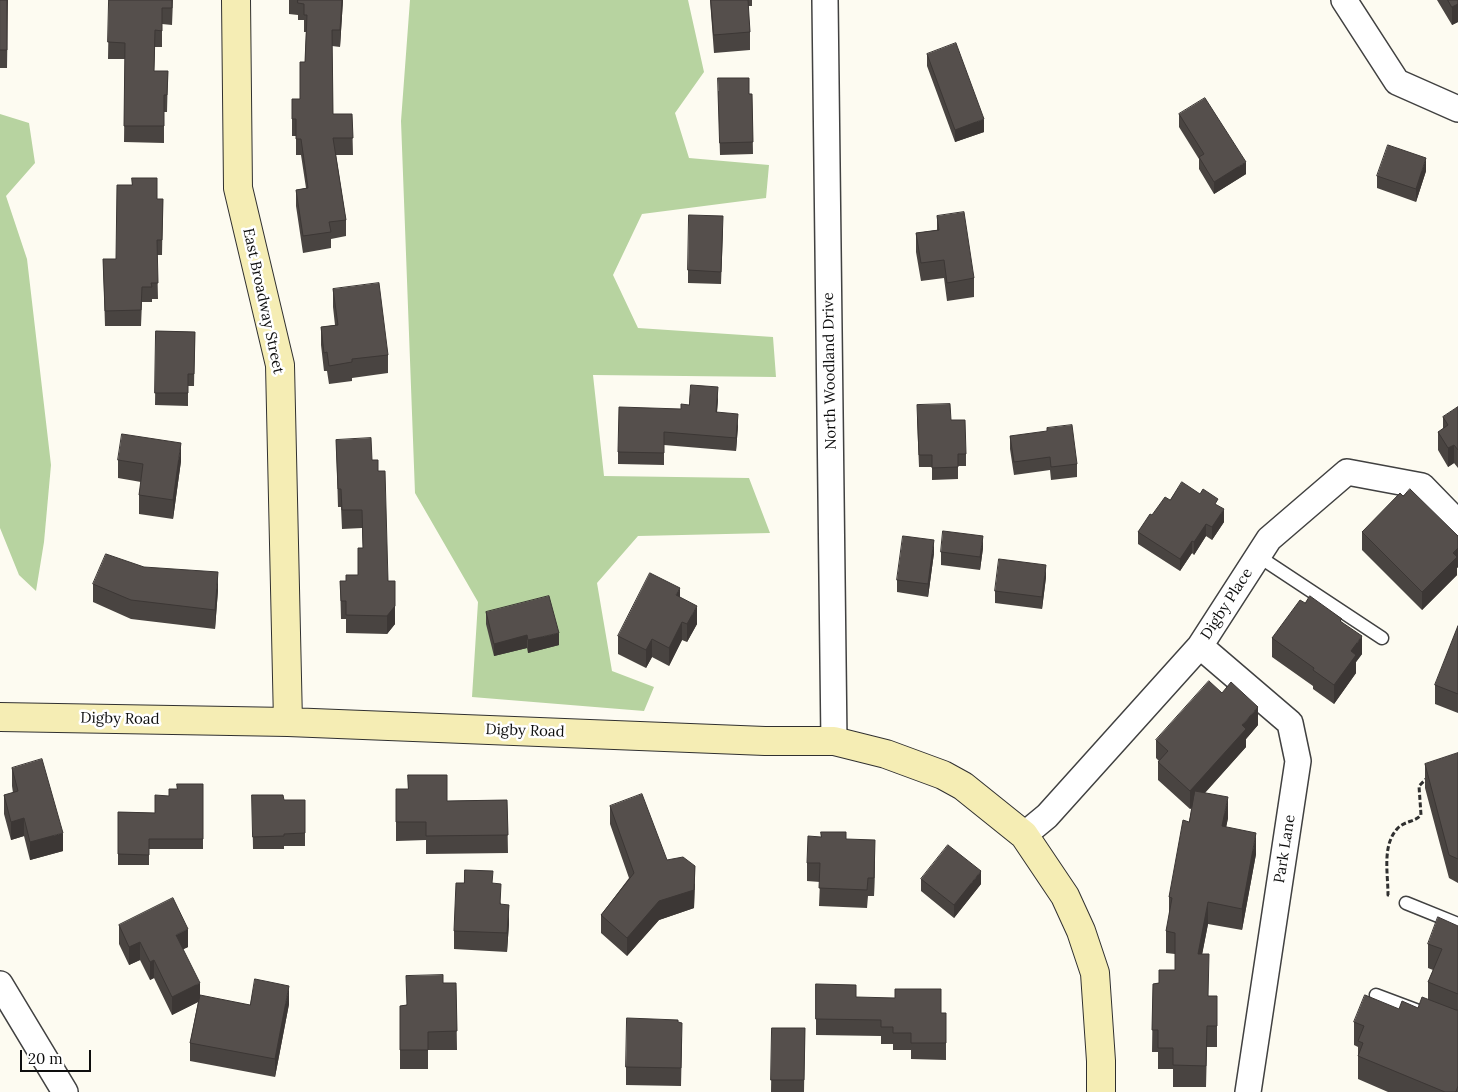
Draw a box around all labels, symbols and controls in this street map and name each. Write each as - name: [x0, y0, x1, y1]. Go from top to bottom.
- street label: East Broadway Street: [239, 226, 287, 376]
- street label: North Woodland Drive: [820, 292, 840, 450]
- street label: Digby Place: [1197, 565, 1257, 643]
- street label: Digby Road: [80, 709, 160, 729]
- street label: Digby Road: [485, 721, 565, 741]
- street label: Park Lane: [1271, 813, 1299, 885]
- scale bar: [22, 1040, 94, 1072]
- text: 20 m: [28, 1049, 63, 1068]

